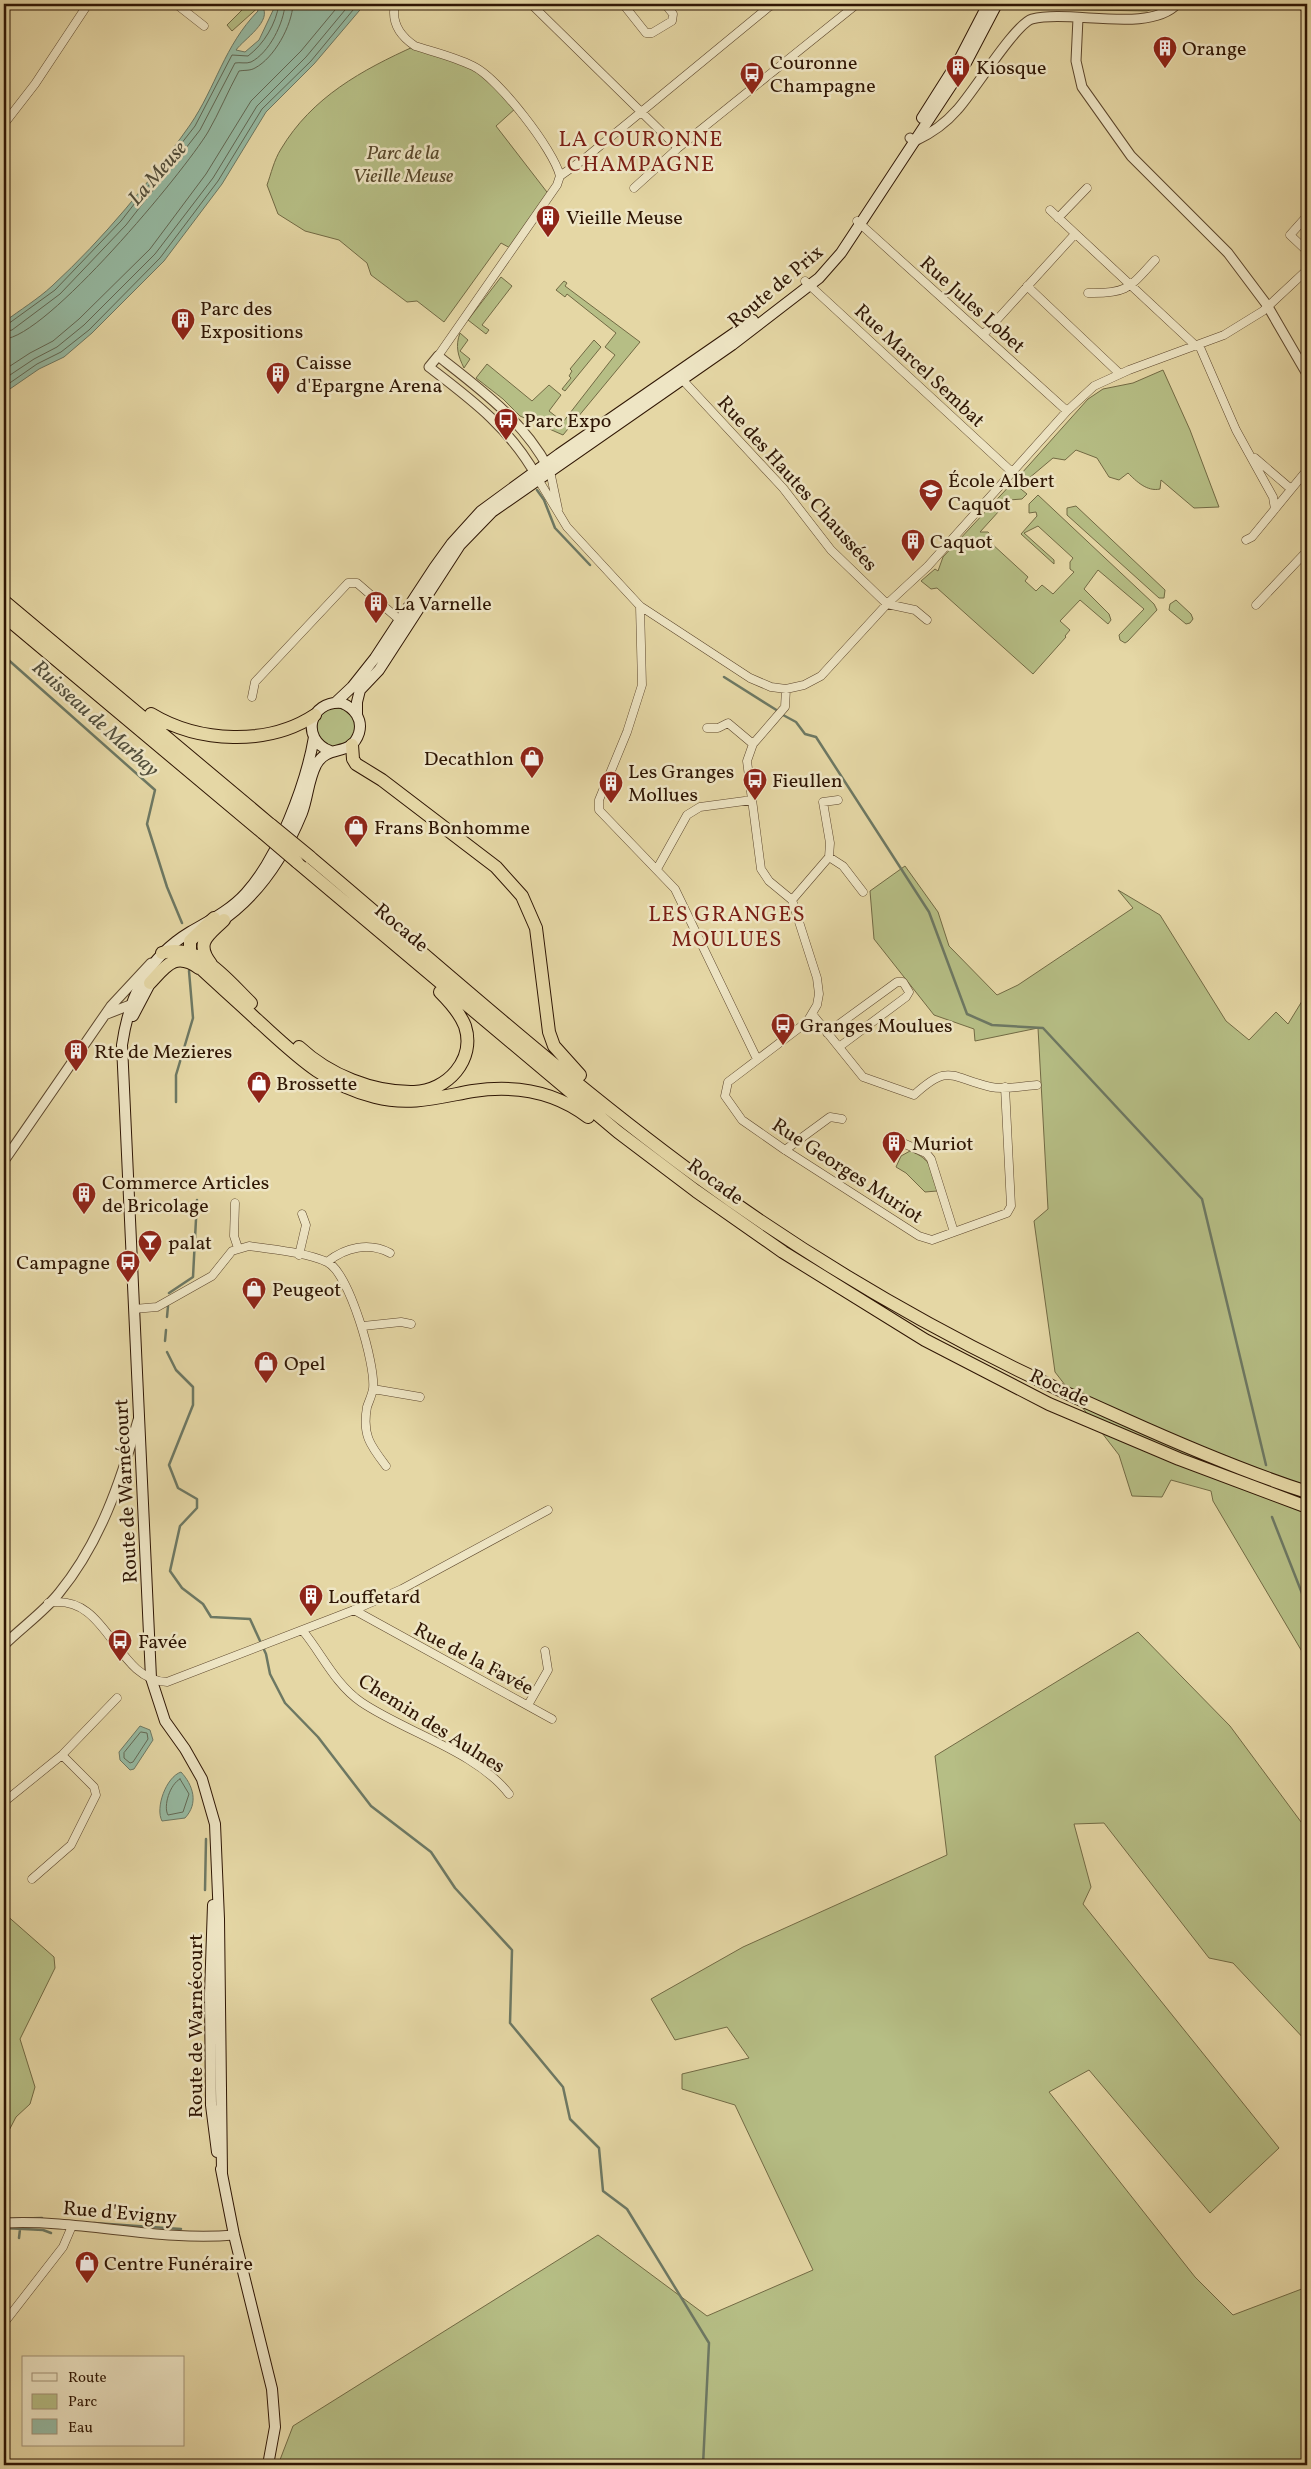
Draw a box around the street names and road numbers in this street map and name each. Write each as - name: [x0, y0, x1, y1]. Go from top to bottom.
- street label: Route de Prix: [723, 239, 830, 336]
- street label: Rue Jules Lobet: [913, 250, 1031, 361]
- street label: Rue Marcel Sembat: [847, 298, 990, 435]
- street label: Rue des Hautes Chaussées: [710, 390, 883, 578]
- street label: Rocade: [367, 897, 434, 960]
- street label: Rue Georges Muriot: [766, 1112, 928, 1231]
- street label: Rocade: [681, 1153, 749, 1213]
- street label: Rocade: [1024, 1363, 1094, 1415]
- street label: Route de Warnécourt: [108, 1398, 146, 1584]
- street label: Rue de la Favée: [408, 1616, 538, 1703]
- street label: Chemin des Aulnes: [352, 1668, 510, 1781]
- street label: Route de Warnécourt: [183, 1934, 211, 2118]
- street label: Rue d'Evigny: [62, 2195, 178, 2233]

